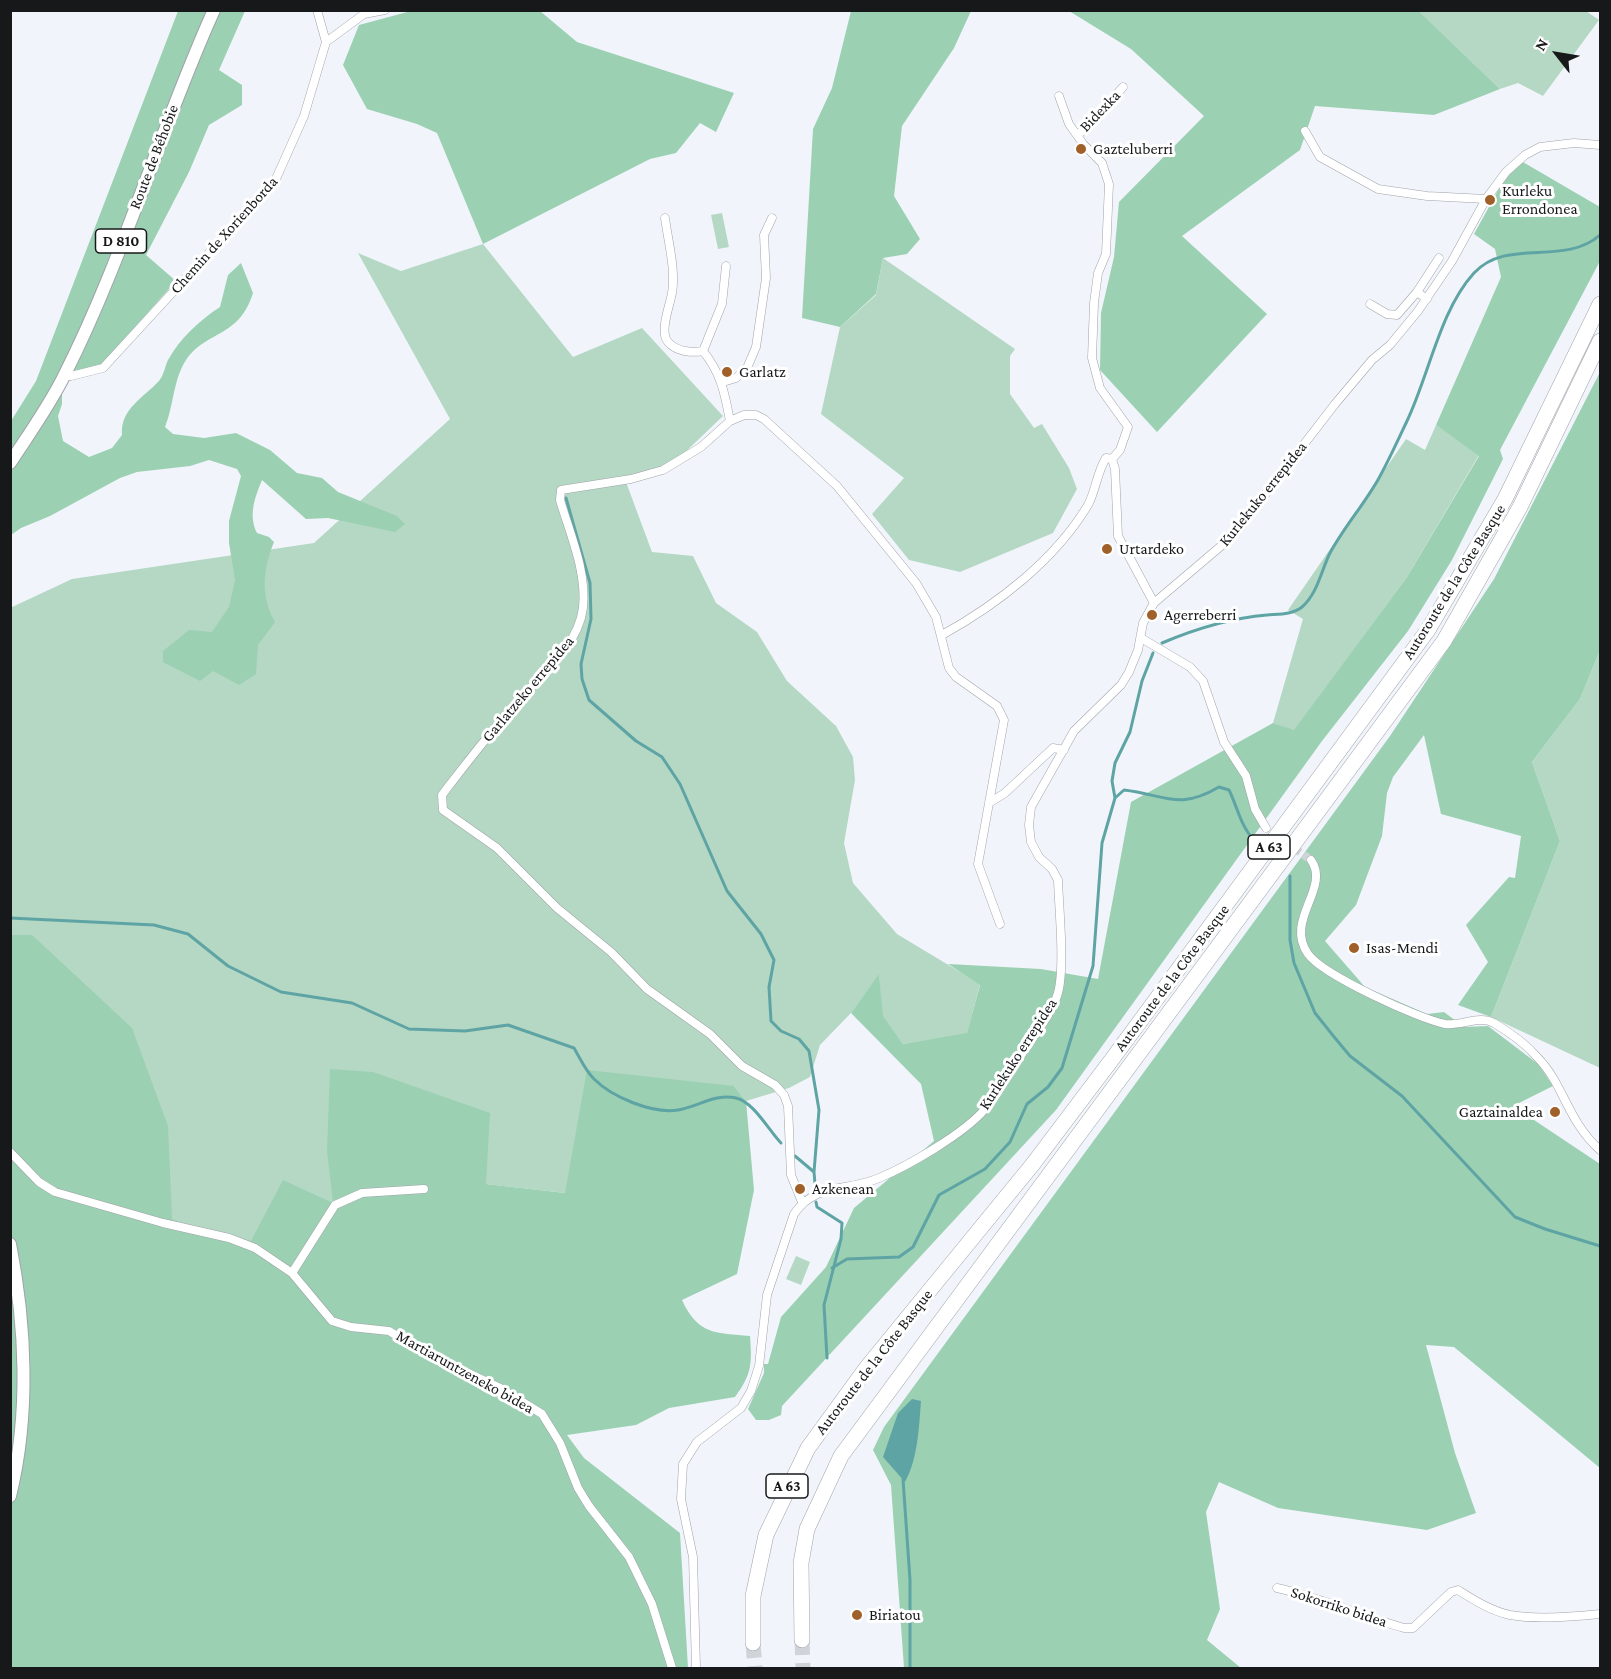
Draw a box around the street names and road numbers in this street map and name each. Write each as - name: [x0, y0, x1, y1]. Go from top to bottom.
- street label: Bidexka: [1075, 86, 1125, 136]
- street label: Route de Béhobie: [125, 102, 183, 212]
- street label: Chemin de Xorienborda: [166, 172, 282, 298]
- road number: D 810: [96, 229, 146, 253]
- street label: Kurlekuko errepidea: [1215, 438, 1311, 550]
- street label: Autoroute de la Côte Basque: [1398, 501, 1510, 663]
- street label: Garlatzeko errepidea: [478, 632, 578, 746]
- road number: A 63: [1248, 835, 1290, 859]
- street label: Autoroute de la Côte Basque: [1110, 901, 1234, 1055]
- street label: Kurlekuko errepidea: [975, 995, 1061, 1113]
- street label: Autoroute de la Côte Basque: [811, 1285, 937, 1439]
- street label: Martiaruntzeneko bidea: [393, 1326, 537, 1418]
- road number: A 63: [766, 1474, 808, 1498]
- street label: Sokorriko bidea: [1288, 1582, 1390, 1632]

